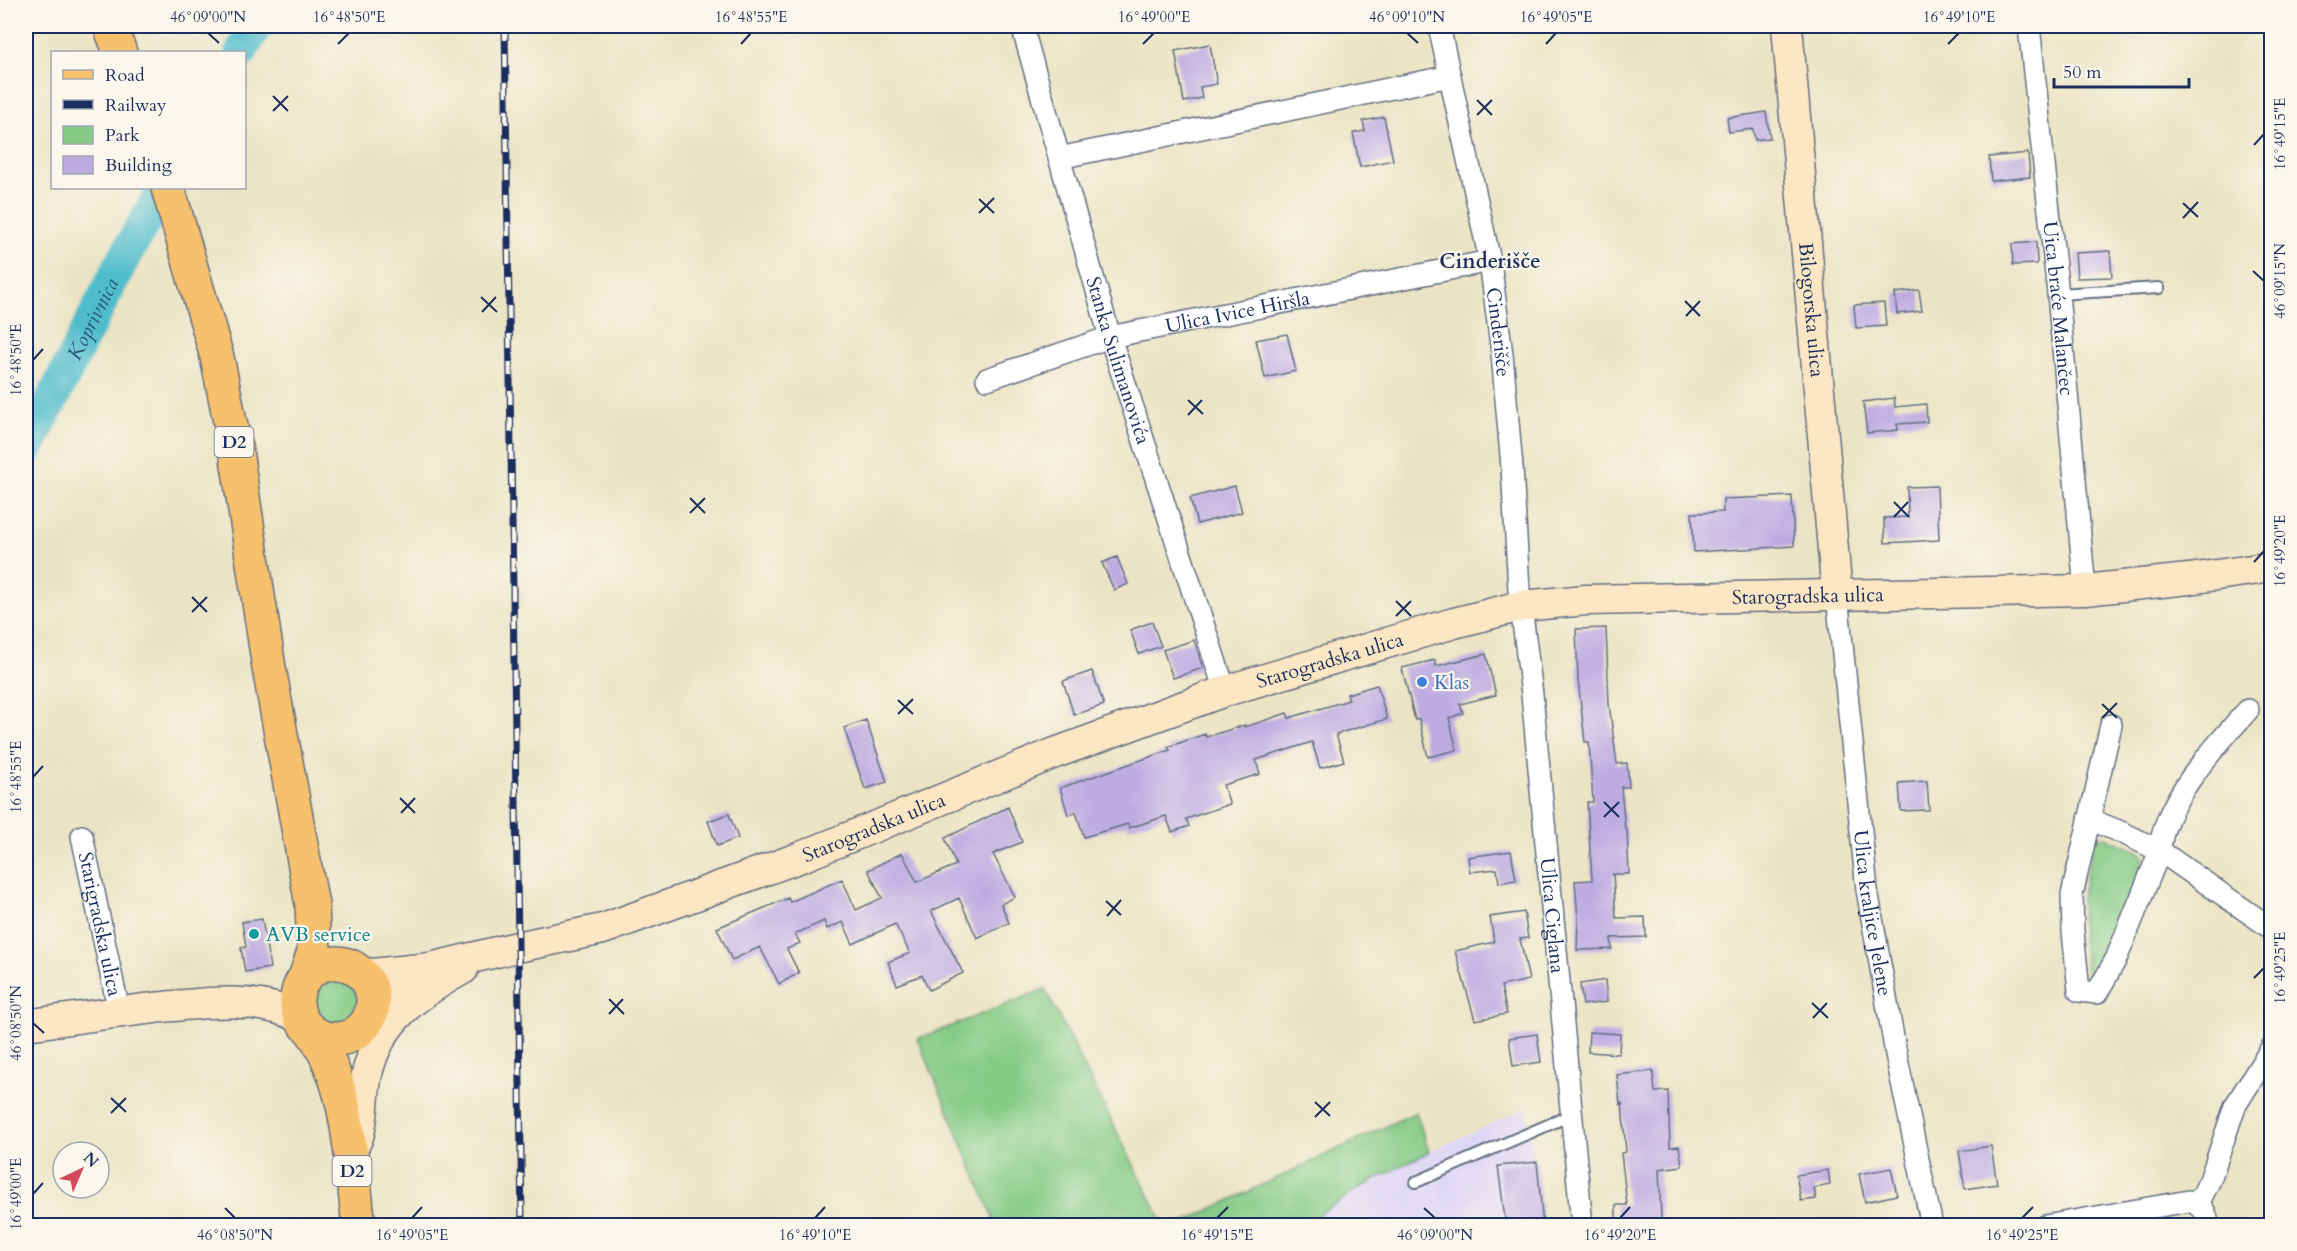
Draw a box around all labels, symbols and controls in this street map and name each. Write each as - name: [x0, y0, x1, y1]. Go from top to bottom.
- text: 46°09'00"N: [170, 7, 246, 27]
- text: 16°48'50"E: [313, 7, 385, 27]
- text: 16°48'55"E: [715, 7, 787, 27]
- text: 16°49'00"E: [1118, 7, 1190, 27]
- text: 46°09'10"N: [1369, 7, 1445, 27]
- text: 16°49'05"E: [1520, 7, 1592, 27]
- text: 16°49'10"E: [1923, 7, 1995, 27]
- legend: [51, 51, 246, 189]
- scale bar: [2054, 51, 2189, 89]
- text: 50 m: [2063, 60, 2102, 85]
- text: Road: [105, 63, 145, 88]
- text: Railway: [105, 93, 167, 118]
- text: 16°49'15"E: [2270, 98, 2290, 170]
- text: Park: [105, 123, 140, 148]
- text: Building: [105, 153, 173, 178]
- street label: Uica braće Malančec: [2037, 220, 2081, 397]
- street label: Bilogorska ulica: [1793, 241, 1831, 379]
- text: 46°09'15"N: [2270, 243, 2290, 319]
- district label: Cinderišče: [1439, 247, 1541, 276]
- water label: Koprivnica: [60, 273, 126, 365]
- street label: Stanka Sulimanovića: [1080, 273, 1158, 448]
- street label: Ulica Ivice Hiršla: [1163, 284, 1312, 339]
- street label: Cinderišče: [1480, 286, 1517, 378]
- text: 16°48'50"E: [6, 324, 26, 396]
- road number: D2: [214, 427, 254, 457]
- text: 16°49'20"E: [2270, 515, 2290, 587]
- street label: Starogradska ulica: [1732, 581, 1884, 611]
- street label: Starogradska ulica: [1253, 625, 1407, 694]
- place label: Klas: [1434, 669, 1469, 696]
- marker: Klas: [1415, 675, 1429, 689]
- text: 16°48'55"E: [6, 741, 26, 813]
- street label: Starogradska ulica: [798, 786, 949, 868]
- street label: Ulica kraljice Jelene: [1847, 829, 1899, 998]
- street label: Starigradska ulica: [72, 850, 129, 999]
- street label: Ulica Ciglana: [1534, 856, 1572, 975]
- place label: AVB service: [266, 921, 371, 948]
- marker: AVB service: [247, 927, 261, 941]
- text: 16°49'25"E: [2270, 932, 2290, 1004]
- text: 46°08'50"N: [6, 985, 26, 1061]
- north arrow: [51, 1140, 111, 1200]
- text: N: [78, 1147, 103, 1173]
- road number: D2: [332, 1156, 372, 1186]
- text: 16°49'00"E: [6, 1158, 26, 1230]
- text: 46°08'50"N: [197, 1225, 273, 1245]
- text: 16°49'05"E: [376, 1225, 448, 1245]
- text: 16°49'10"E: [779, 1225, 851, 1245]
- text: 16°49'15"E: [1181, 1225, 1253, 1245]
- text: 46°09'00"N: [1397, 1225, 1473, 1245]
- text: 16°49'20"E: [1584, 1225, 1656, 1245]
- text: 16°49'25"E: [1986, 1225, 2058, 1245]

